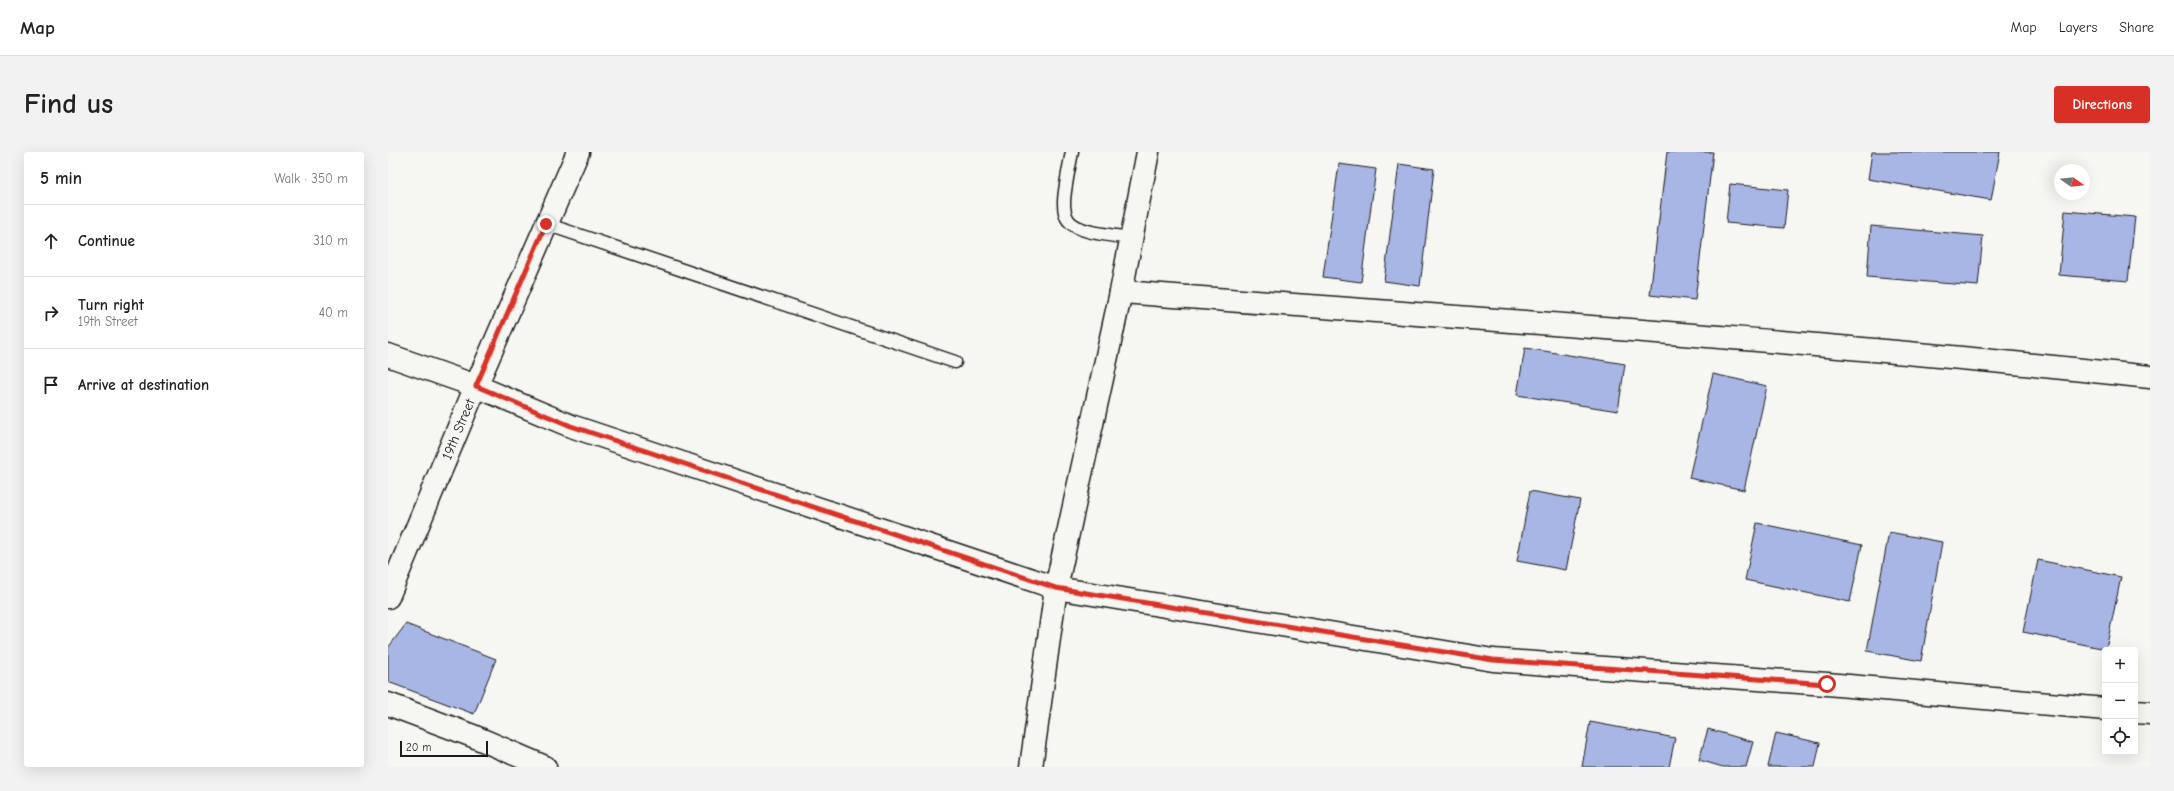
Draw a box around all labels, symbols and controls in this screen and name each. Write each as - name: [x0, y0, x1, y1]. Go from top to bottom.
- text: Map: [20, 17, 55, 39]
- text: Map: [2010, 19, 2037, 36]
- text: Layers: [2059, 19, 2097, 36]
- text: Share: [2119, 19, 2154, 36]
- button: Directions: [2054, 86, 2150, 123]
- text: Find us: [24, 88, 113, 120]
- north arrow: [2054, 164, 2090, 200]
- text: 5 min: [40, 169, 82, 188]
- text: Walk · 350 m: [274, 171, 348, 186]
- route end: [537, 215, 555, 233]
- icon: ahead: [40, 230, 62, 252]
- text: Continue: [78, 232, 135, 250]
- text: 310 m: [313, 233, 348, 248]
- text: Turn right: [78, 296, 144, 314]
- icon: right: [40, 302, 62, 324]
- text: 40 m: [319, 305, 348, 320]
- text: 19th Street: [78, 314, 138, 329]
- icon: arrive: [40, 374, 62, 396]
- text: Arrive at destination: [78, 376, 209, 394]
- street label: 19th Street: [438, 395, 479, 462]
- map controls: [2102, 647, 2138, 755]
- button: +: [2102, 647, 2138, 683]
- route start: [1818, 675, 1836, 693]
- button: −: [2102, 683, 2138, 719]
- button: locate: [2102, 719, 2138, 755]
- scale bar: [400, 739, 488, 758]
- text: 20 m: [406, 741, 431, 754]

